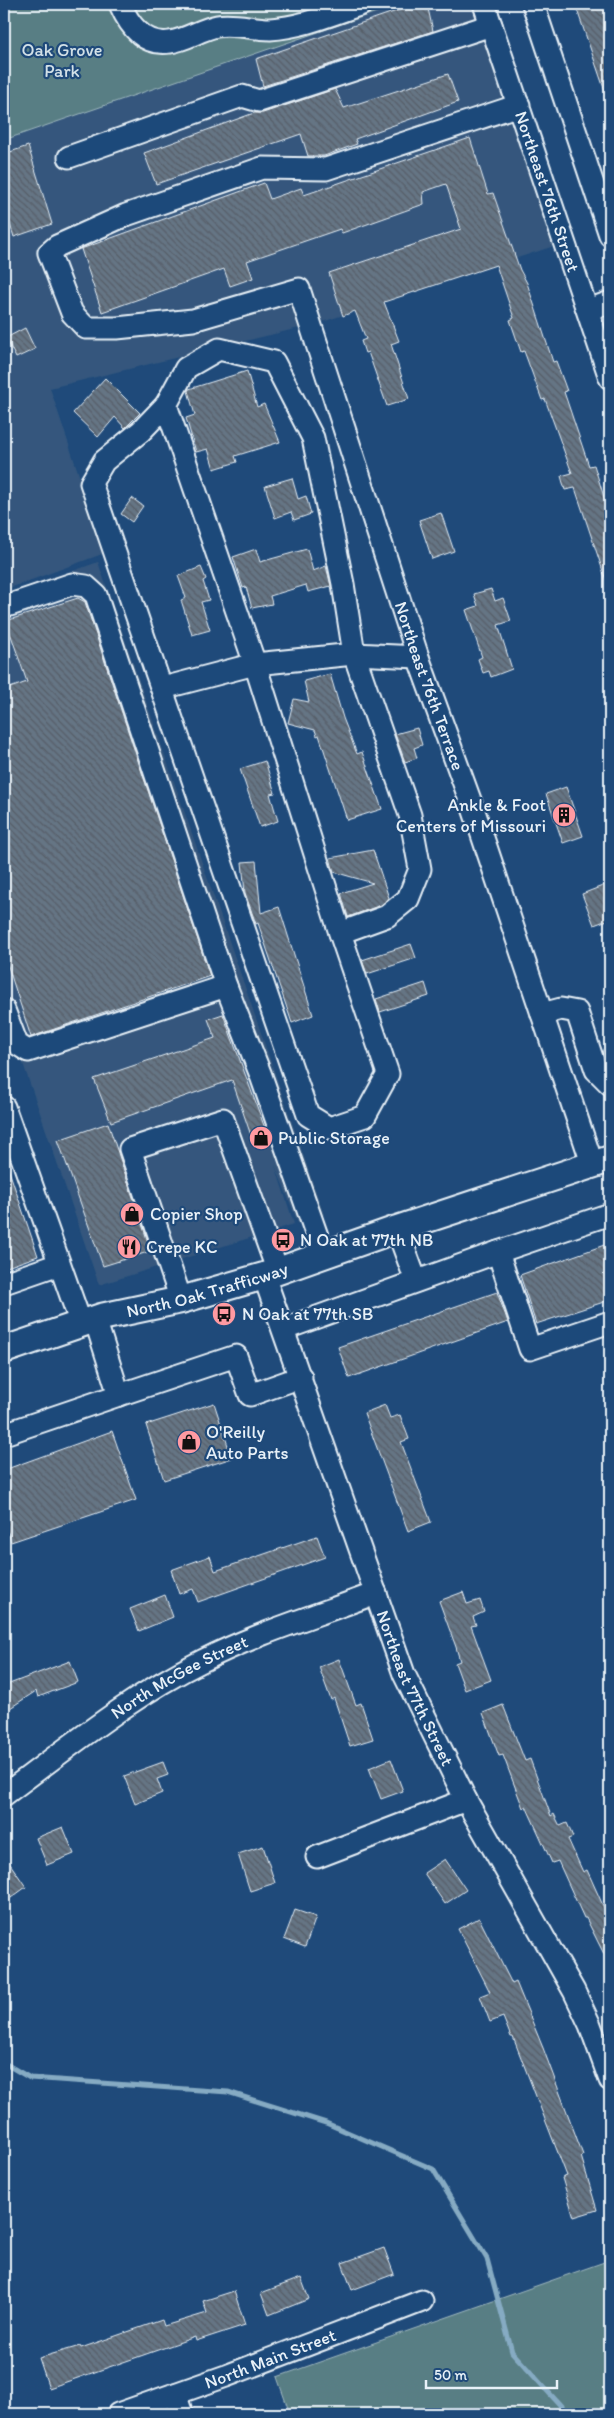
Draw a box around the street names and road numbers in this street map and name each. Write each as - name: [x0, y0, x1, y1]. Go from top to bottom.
- street label: Northeast 76th Street: [510, 108, 585, 275]
- street label: Northeast 76th Terrace: [390, 599, 469, 773]
- street label: North Oak Trafficway: [124, 1257, 291, 1322]
- street label: Northeast 77th Street: [371, 1607, 459, 1770]
- street label: North McGee Street: [107, 1630, 251, 1724]
- street label: North Main Street: [202, 2324, 339, 2394]

